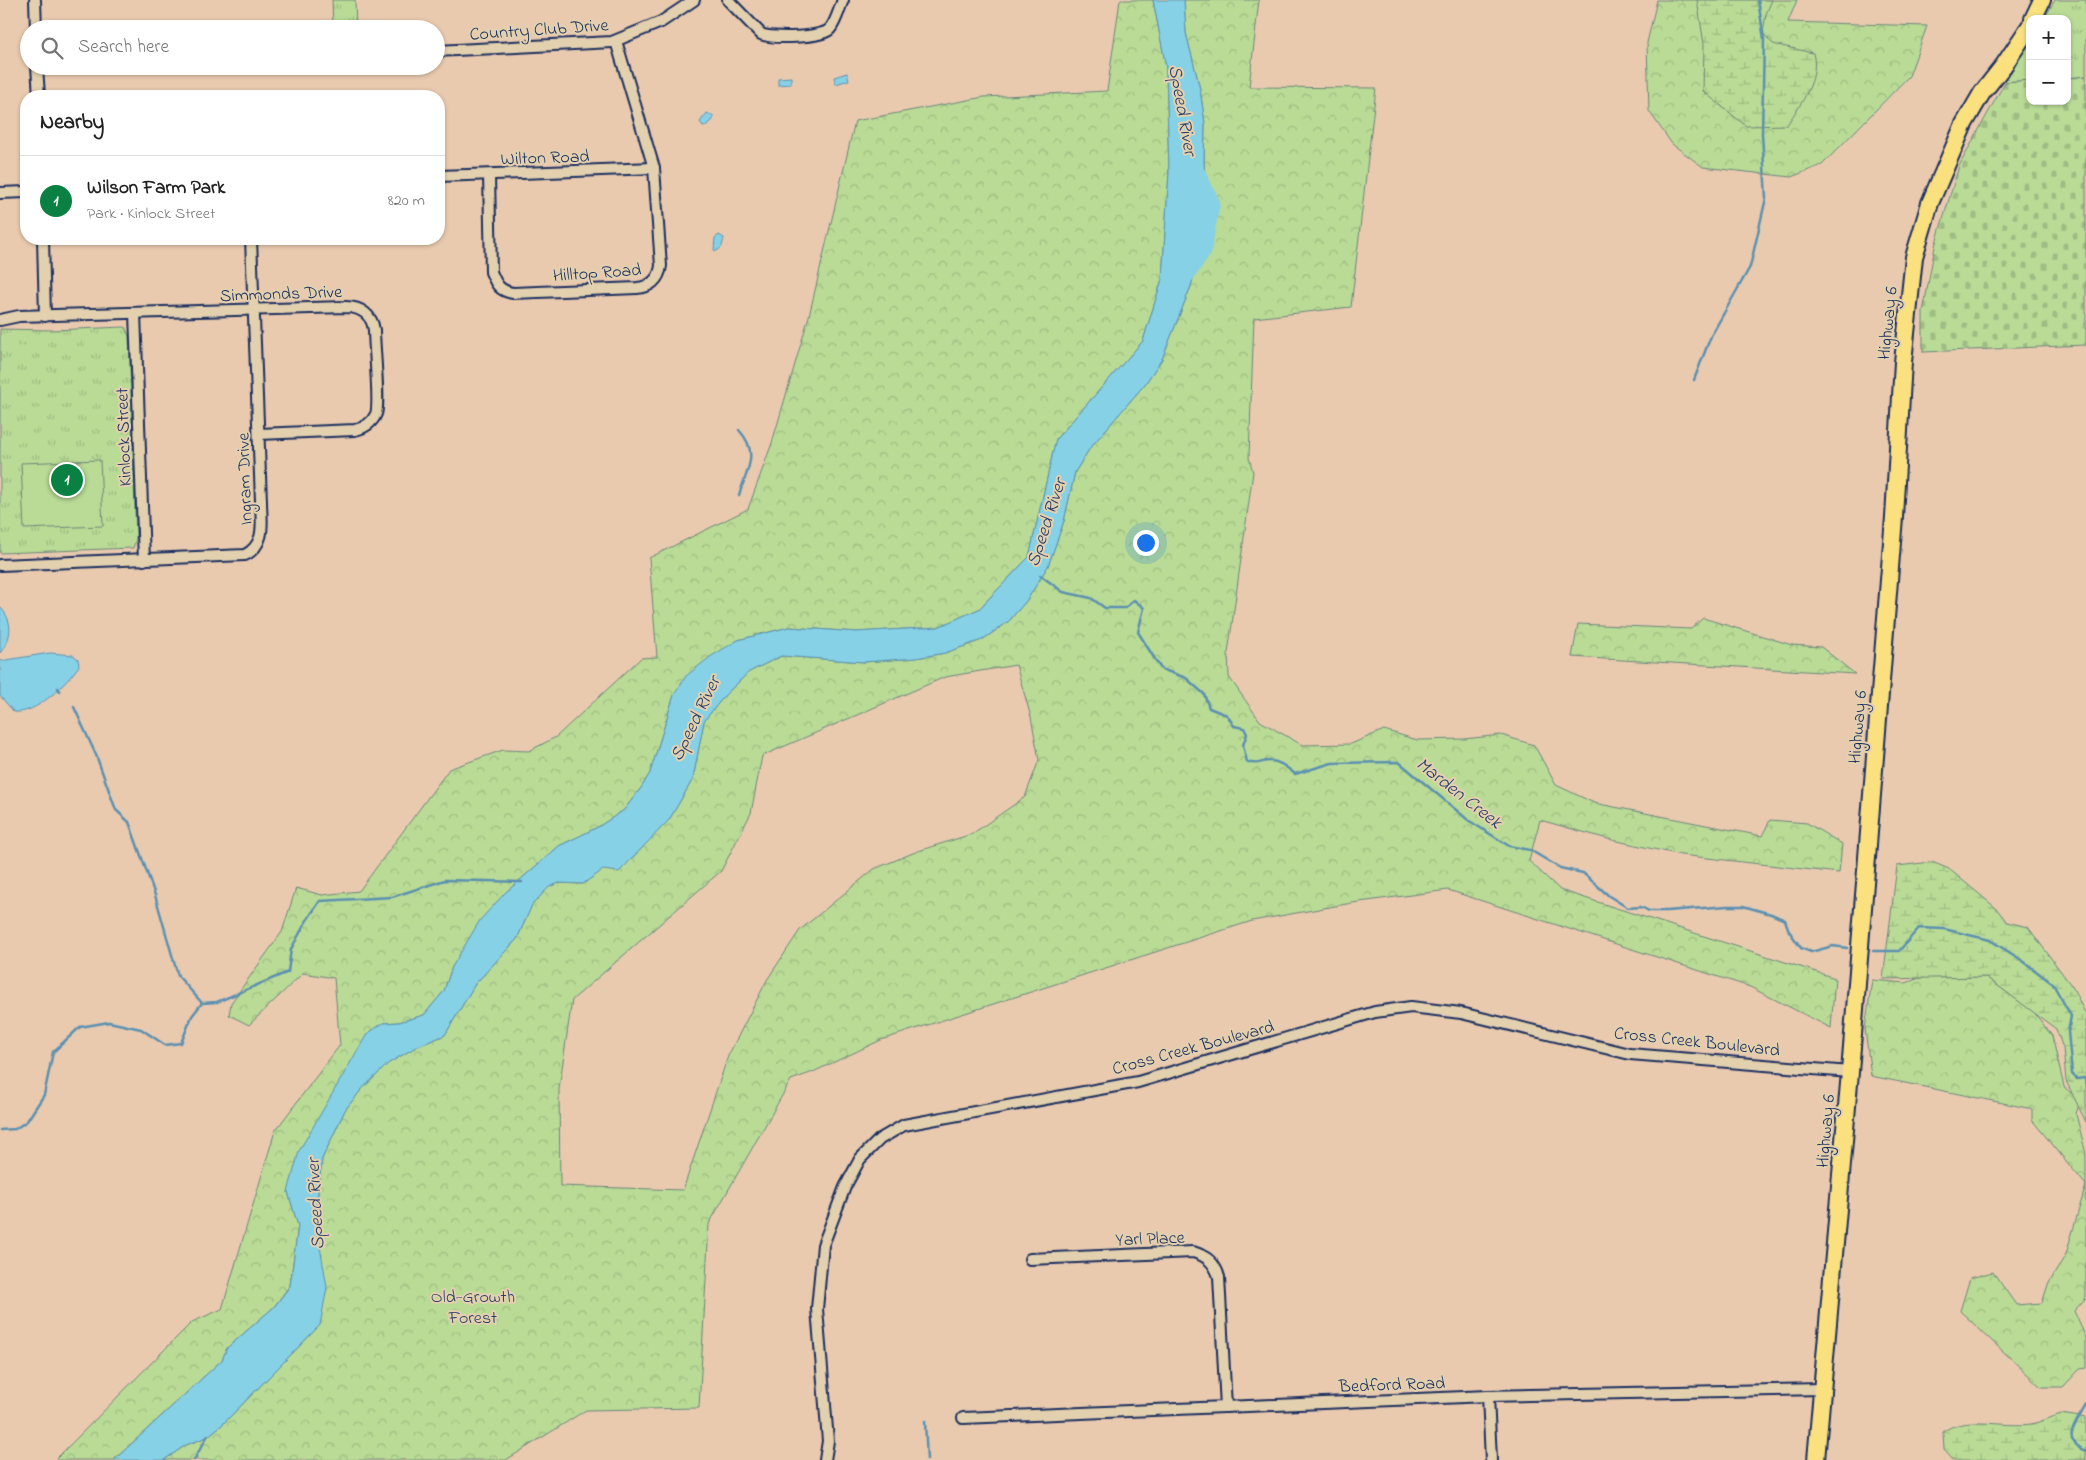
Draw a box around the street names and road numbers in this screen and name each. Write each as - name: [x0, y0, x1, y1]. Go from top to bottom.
- street label: Country Club Drive: [469, 13, 610, 49]
- street label: Wilton Road: [500, 144, 590, 174]
- street label: Hilltop Road: [552, 258, 642, 290]
- street label: Simmonds Drive: [219, 280, 344, 310]
- street label: Highway 6: [1872, 285, 1907, 361]
- street label: Kinlock Street: [110, 387, 140, 487]
- street label: Ingram Drive: [231, 431, 262, 526]
- street label: Highway 6: [1843, 689, 1876, 765]
- street label: Cross Creek Boulevard: [1110, 1015, 1277, 1083]
- street label: Cross Creek Boulevard: [1612, 1021, 1781, 1065]
- street label: Highway 6: [1811, 1093, 1844, 1169]
- street label: Yarl Place: [1115, 1226, 1186, 1254]
- street label: Bedford Road: [1338, 1371, 1446, 1401]

